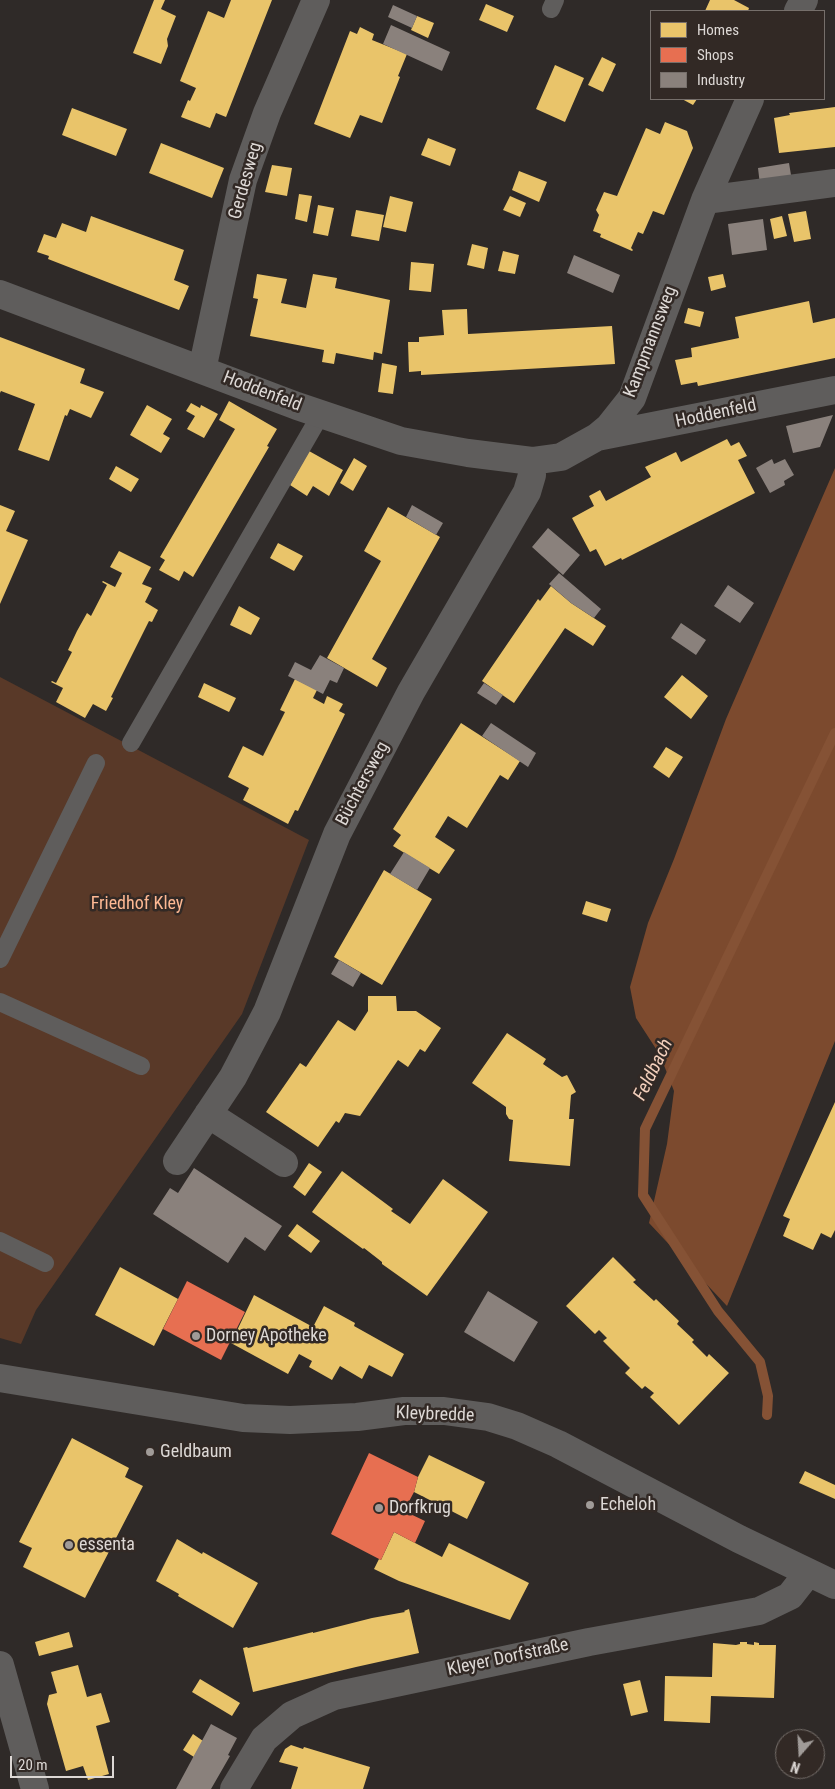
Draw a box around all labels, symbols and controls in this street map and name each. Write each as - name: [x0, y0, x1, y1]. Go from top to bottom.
- legend: [650, 10, 825, 100]
- text: Homes: [697, 21, 739, 39]
- text: Shops: [697, 46, 734, 64]
- text: Industry: [697, 71, 745, 89]
- street label: Gerdesweg: [225, 140, 267, 222]
- street label: Kampmannsweg: [620, 283, 682, 401]
- street label: Hoddenfeld: [220, 367, 304, 417]
- street label: Hoddenfeld: [674, 395, 758, 433]
- street label: Büchtersweg: [332, 738, 394, 830]
- park label: Friedhof Kley: [91, 893, 183, 915]
- water label: Feldbach: [629, 1035, 679, 1105]
- place label: Dorney Apotheke: [206, 1325, 327, 1347]
- marker: Dorney Apotheke: [190, 1330, 202, 1342]
- street label: Kleybredde: [395, 1403, 475, 1427]
- place label: Geldbaum: [160, 1441, 232, 1463]
- marker: Geldbaum: [144, 1446, 156, 1458]
- place label: Echeloh: [600, 1494, 656, 1516]
- place label: Dorfkrug: [389, 1497, 451, 1519]
- marker: Echeloh: [584, 1499, 596, 1511]
- marker: Dorfkrug: [373, 1502, 385, 1514]
- place label: essenta: [79, 1534, 135, 1556]
- marker: essenta: [63, 1539, 75, 1551]
- street label: Kleyer Dorfstraße: [445, 1635, 571, 1681]
- north arrow: [775, 1729, 825, 1779]
- scale bar: [12, 1746, 116, 1778]
- text: 20 m: [18, 1756, 48, 1774]
- text: N: [789, 1758, 802, 1776]

